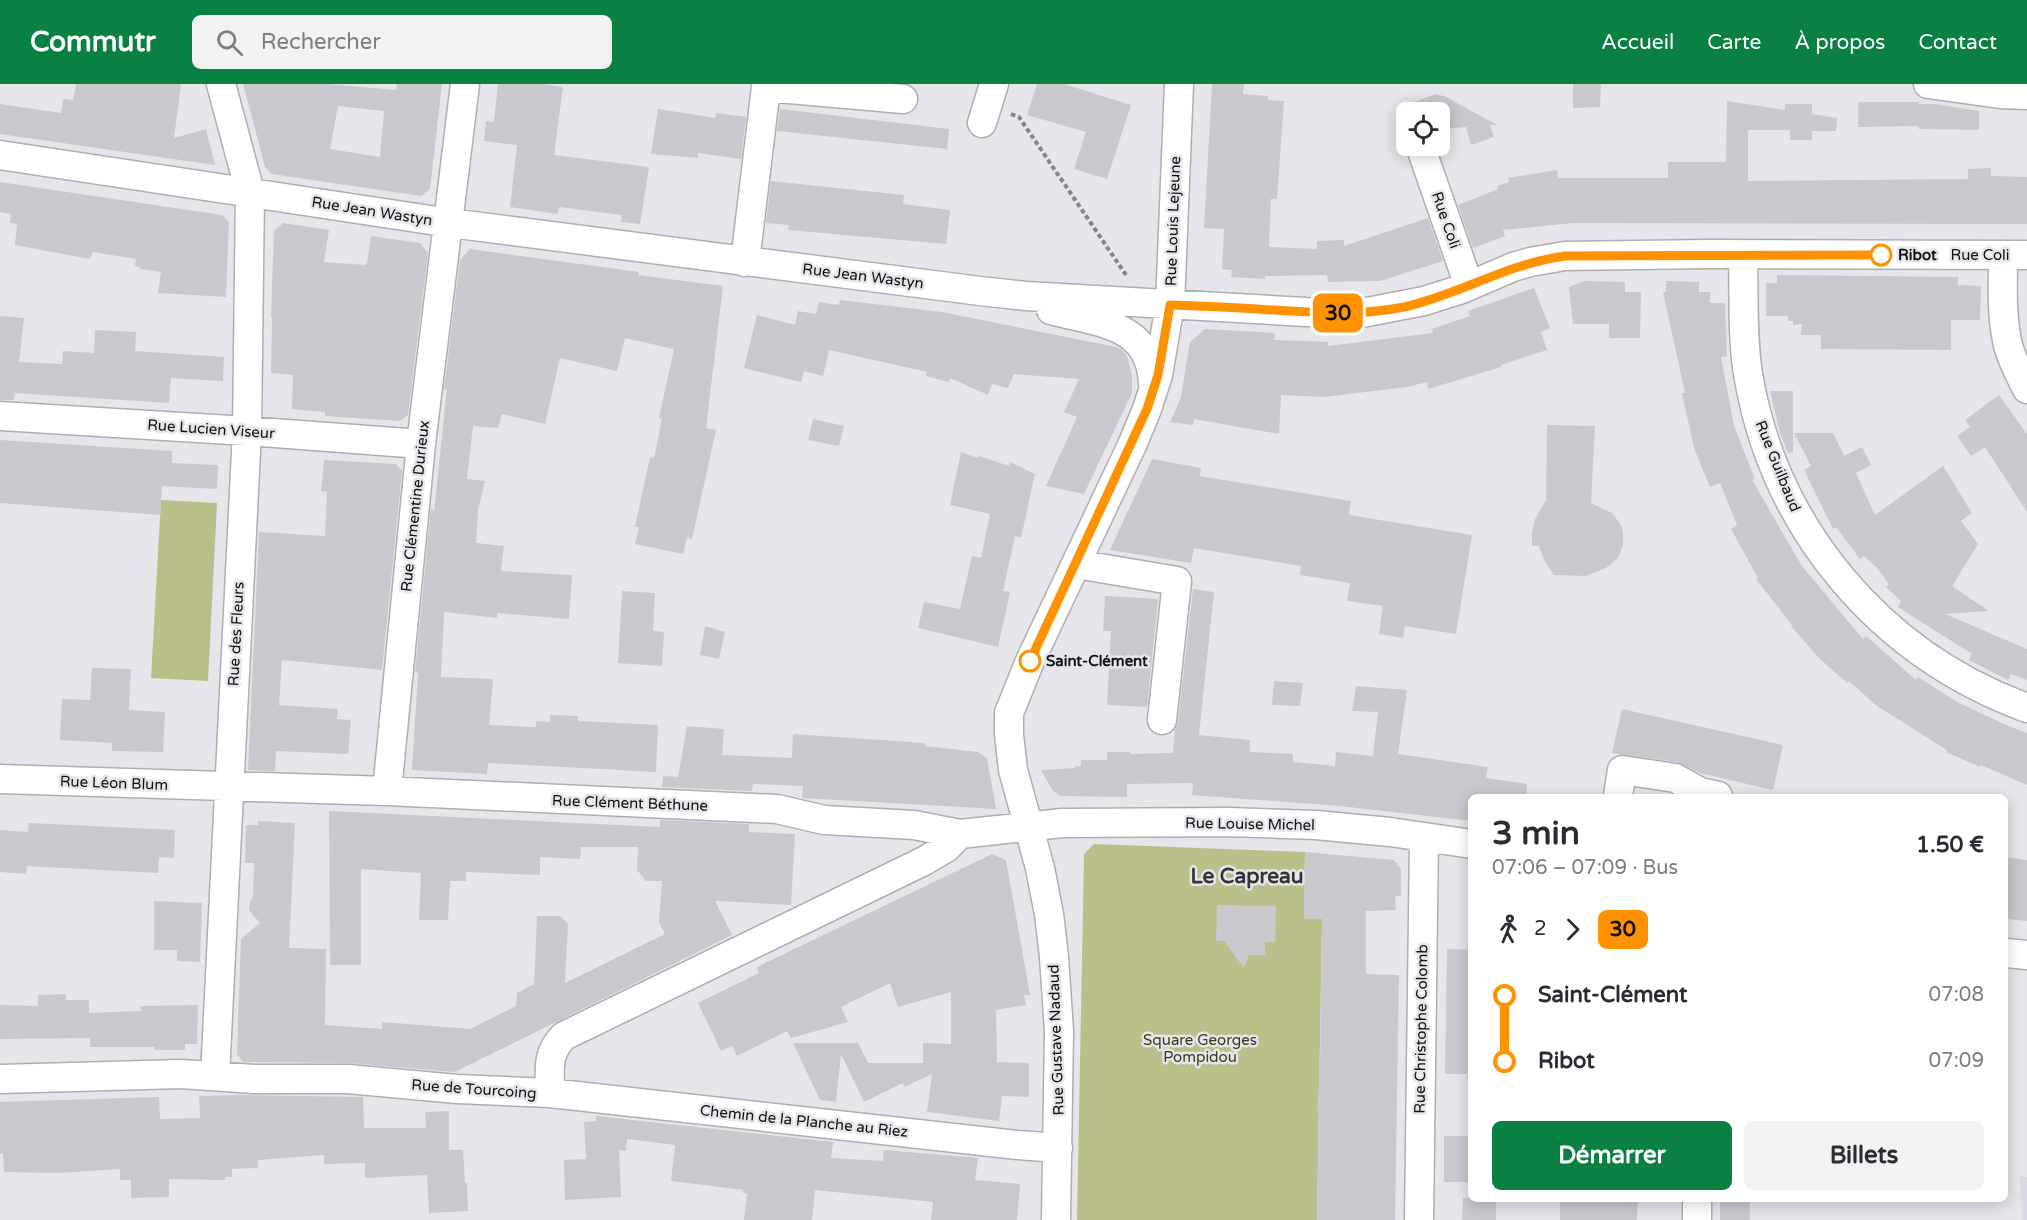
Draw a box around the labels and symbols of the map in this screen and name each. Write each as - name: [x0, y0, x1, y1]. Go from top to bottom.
- street label: Rue Louis Lejeune: [1162, 156, 1184, 286]
- street label: Rue Coli: [1428, 189, 1464, 251]
- street label: Rue Jean Wastyn: [310, 193, 434, 229]
- marker: Ribot: [1870, 244, 1892, 266]
- place label: Ribot: [1898, 246, 1937, 264]
- street label: Rue Coli: [1951, 246, 2009, 264]
- street label: Rue Jean Wastyn: [801, 260, 925, 292]
- line badge: 30: [1311, 294, 1365, 332]
- street label: Rue Lucien Viseur: [147, 416, 276, 442]
- street label: Rue Guilbaud: [1752, 418, 1804, 514]
- street label: Rue Clémentine Durieux: [397, 419, 433, 593]
- street label: Rue des Fleurs: [224, 581, 248, 687]
- marker: Saint-Clément: [1019, 650, 1041, 672]
- place label: Saint-Clément: [1046, 652, 1148, 670]
- street label: Rue Léon Blum: [60, 772, 168, 794]
- street label: Rue Clément Béthune: [552, 791, 708, 815]
- street label: Rue Louise Michel: [1185, 814, 1315, 834]
- district label: Le Capreau: [1190, 864, 1304, 889]
- street label: Rue Christophe Colomb: [1411, 944, 1431, 1114]
- street label: Rue Gustave Nadaud: [1044, 964, 1068, 1116]
- park label: Square Georges Pompidou: [1143, 1031, 1257, 1066]
- street label: Rue de Tourcoing: [411, 1076, 537, 1102]
- street label: Chemin de la Planche au Riez: [699, 1101, 909, 1141]

